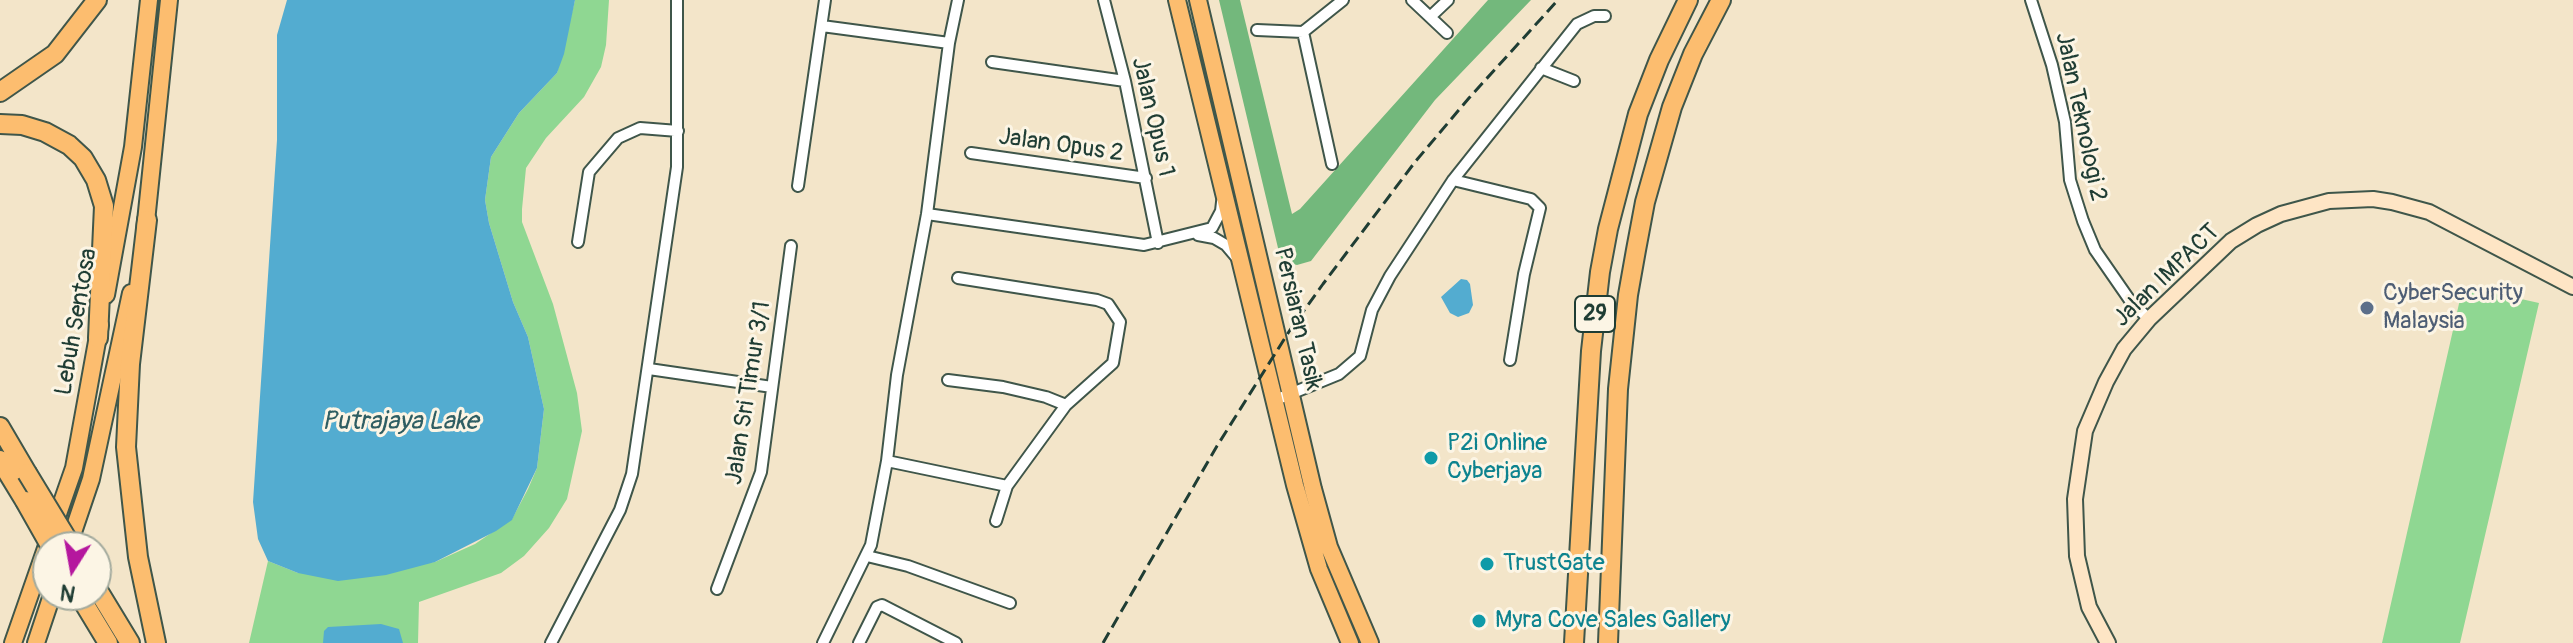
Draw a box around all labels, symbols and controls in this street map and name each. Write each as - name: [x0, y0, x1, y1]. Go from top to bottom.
- street label: Jalan Teknologi 2: [2048, 30, 2112, 204]
- street label: Jalan Opus 1: [1124, 55, 1180, 179]
- street label: Jalan Opus 2: [997, 123, 1125, 169]
- street label: Jalan IMPACT: [2108, 218, 2226, 334]
- street label: Persiaran Tasik: [1267, 245, 1327, 393]
- street label: Lebuh Sentosa: [50, 246, 104, 398]
- place label: CyberSecurity Malaysia: [2383, 280, 2523, 336]
- road number: 29: [1575, 296, 1615, 332]
- street label: Jalan Sri Timur 3/1: [720, 299, 778, 487]
- marker: CyberSecurity Malaysia: [2358, 299, 2376, 317]
- water label: Putrajaya Lake: [322, 406, 478, 438]
- place label: P2i Online Cyberjaya: [1447, 430, 1547, 486]
- marker: P2i Online Cyberjaya: [1422, 449, 1440, 467]
- north arrow: [32, 531, 112, 611]
- place label: TrustGate: [1503, 550, 1604, 578]
- marker: TrustGate: [1478, 555, 1496, 573]
- text: N: [58, 577, 78, 608]
- place label: Myra Cove Sales Gallery: [1495, 607, 1731, 635]
- marker: Myra Cove Sales Gallery: [1470, 612, 1488, 630]

